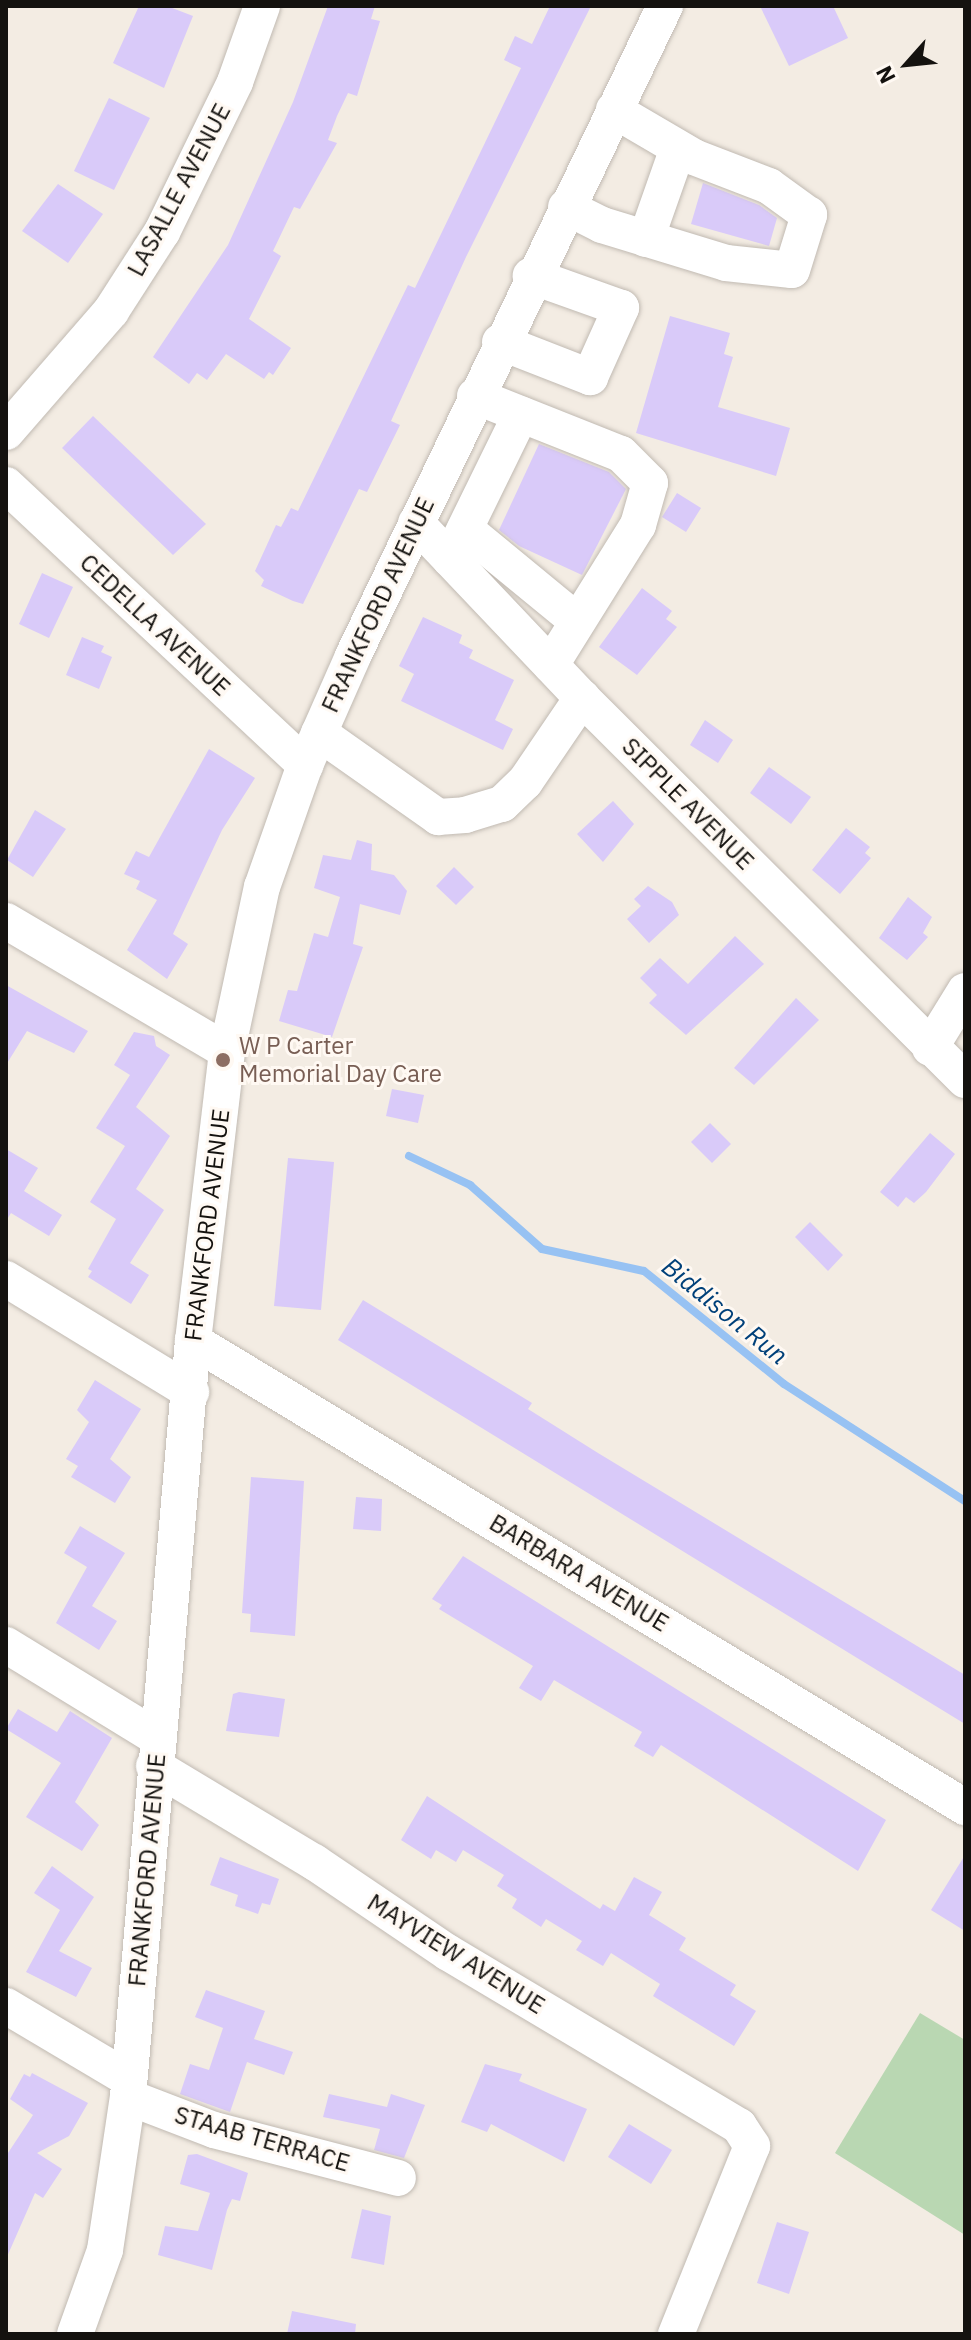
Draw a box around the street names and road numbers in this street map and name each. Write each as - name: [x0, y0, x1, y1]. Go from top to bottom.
- street label: LASALLE AVENUE: [121, 99, 237, 281]
- street label: FRANKFORD AVENUE: [316, 493, 440, 717]
- street label: CEDELLA AVENUE: [74, 548, 236, 702]
- street label: SIPPLE AVENUE: [616, 732, 760, 876]
- street label: FRANKFORD AVENUE: [178, 1107, 236, 1343]
- street label: BARBARA AVENUE: [484, 1508, 674, 1638]
- street label: FRANKFORD AVENUE: [122, 1752, 172, 1988]
- street label: MAYVIEW AVENUE: [362, 1888, 550, 2020]
- street label: STAAB TERRACE: [171, 2100, 353, 2178]

